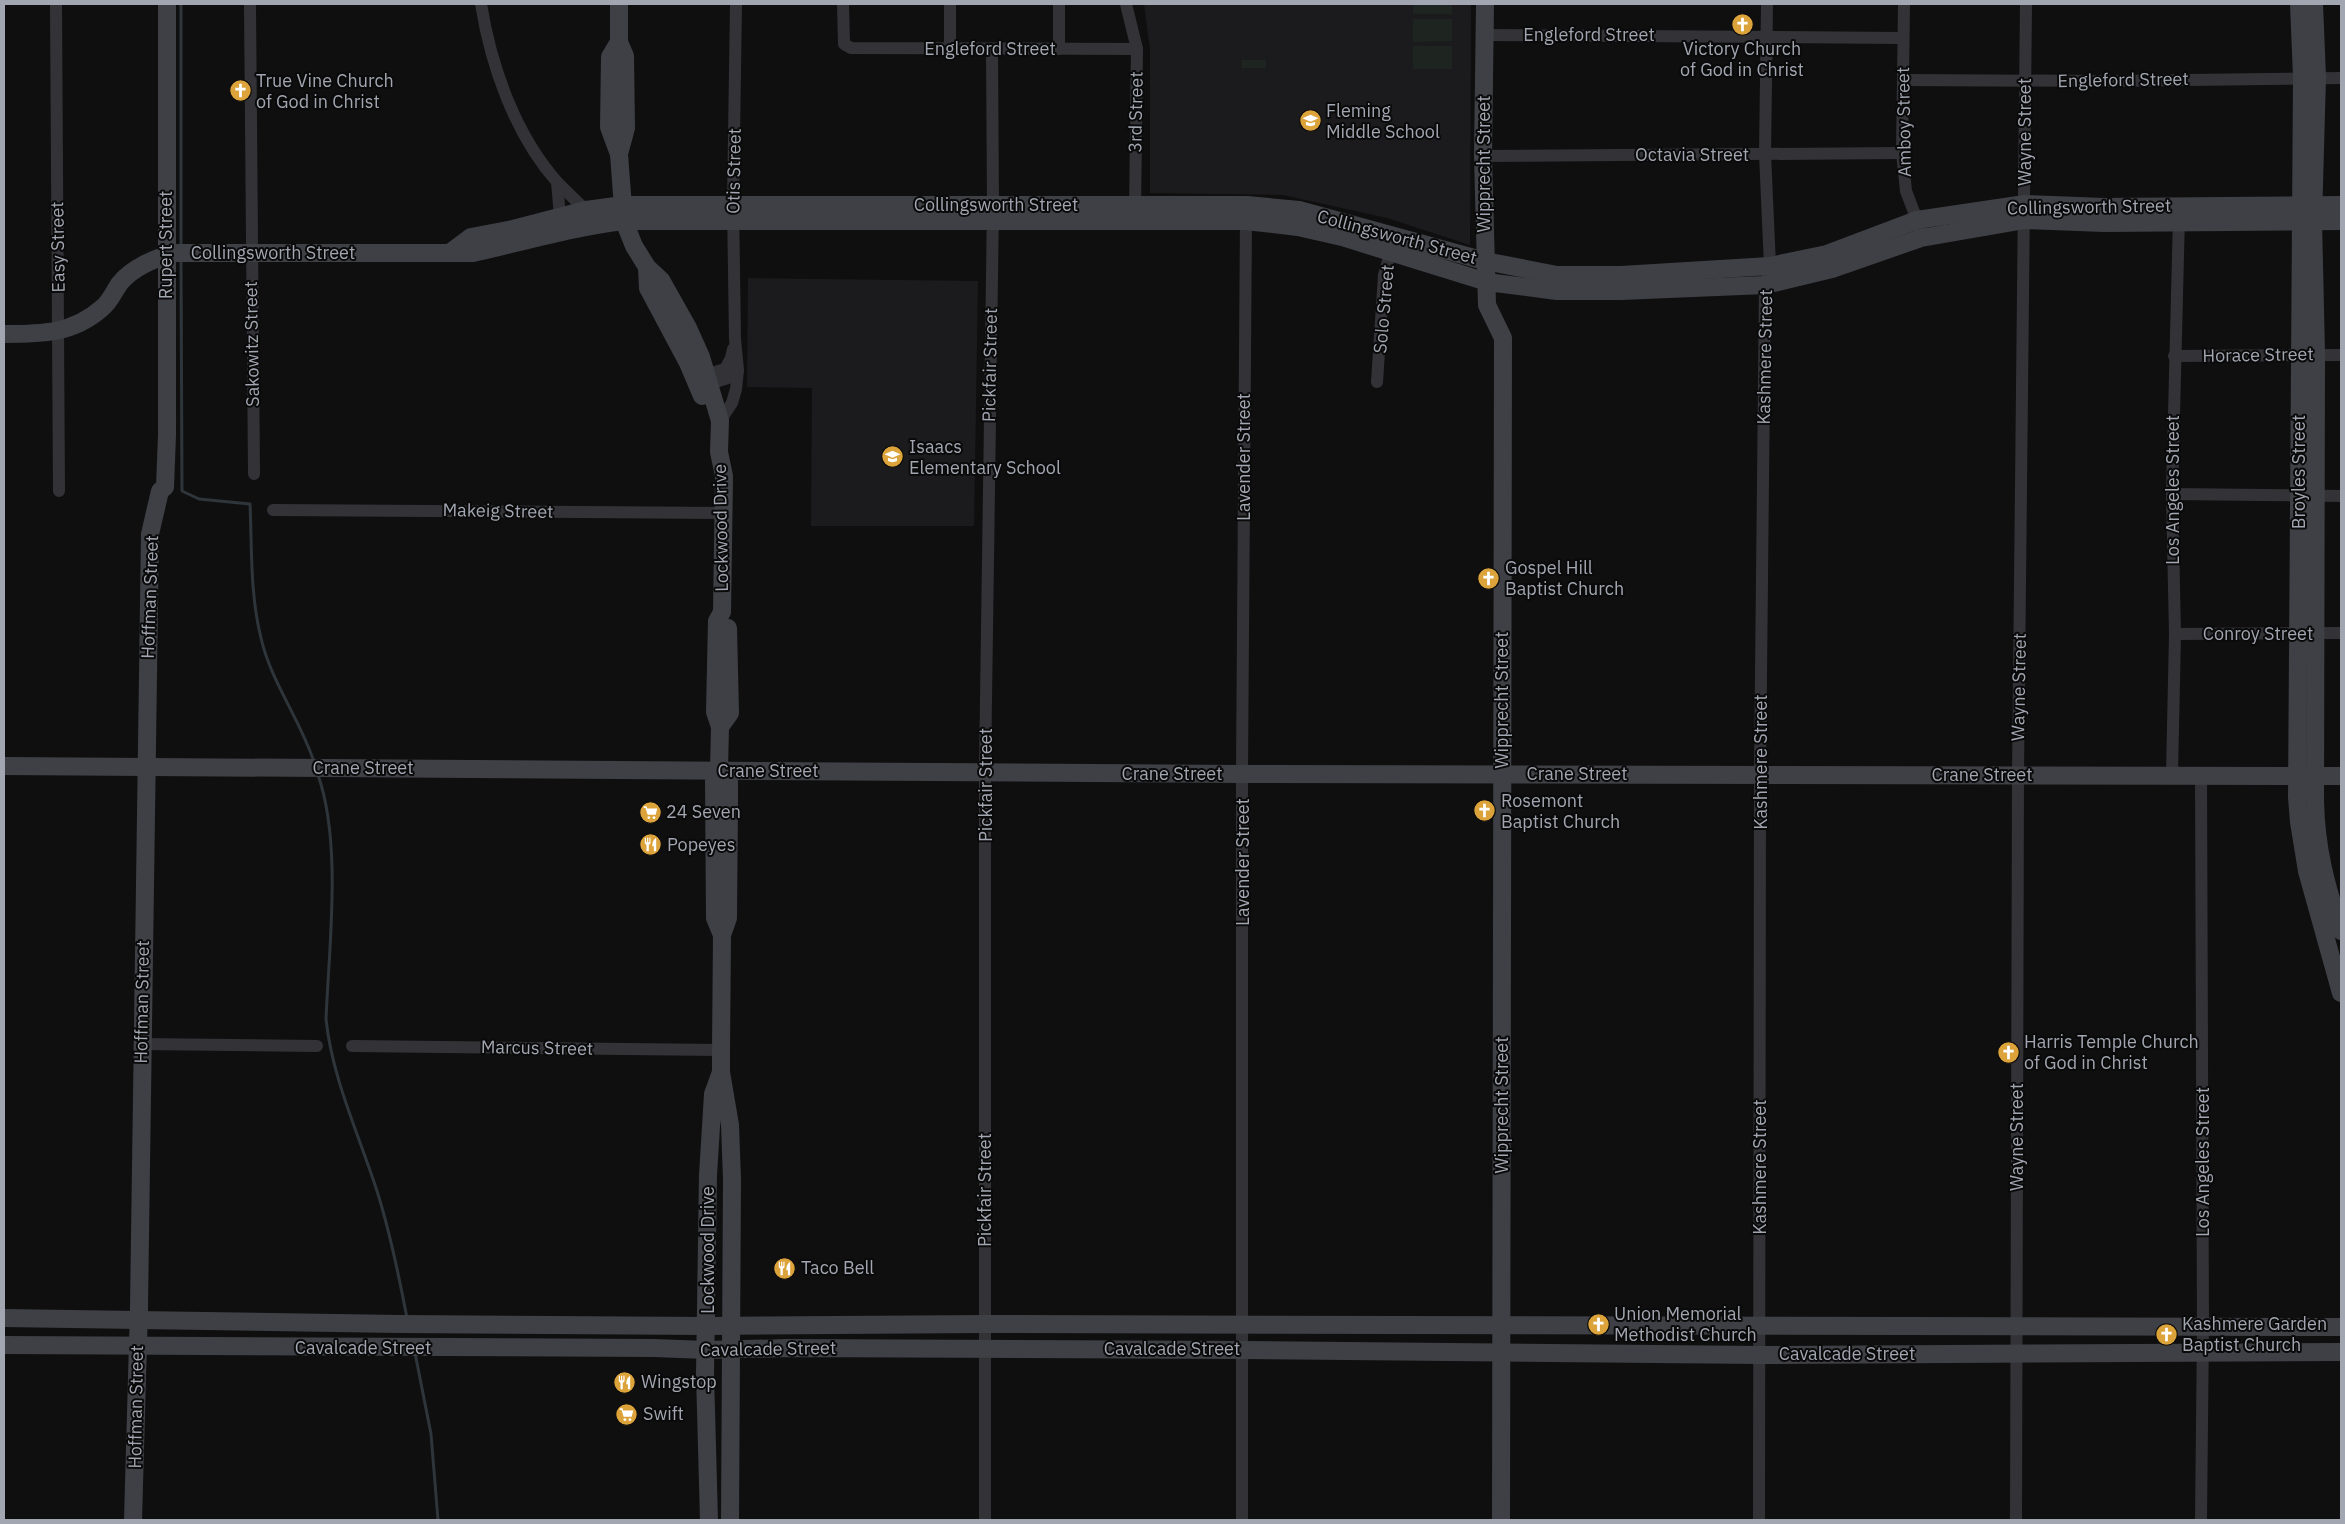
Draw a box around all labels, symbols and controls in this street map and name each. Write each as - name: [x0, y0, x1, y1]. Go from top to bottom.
- church icon: Victory Church of God in Christ: [1730, 12, 1754, 36]
- street label: Engleford Street: [1523, 23, 1655, 46]
- street label: Engleford Street: [924, 37, 1056, 60]
- place label: Victory Church of God in Christ: [1680, 37, 1804, 81]
- street label: Amboy Street: [1891, 67, 1916, 177]
- street label: Engleford Street: [2057, 67, 2189, 92]
- place label: True Vine Church of God in Christ: [256, 69, 394, 113]
- street label: 3rd Street: [1123, 71, 1148, 153]
- street label: Wayne Street: [2013, 78, 2036, 186]
- church icon: True Vine Church of God in Christ: [228, 79, 252, 103]
- street label: Wipprecht Street: [1472, 95, 1495, 233]
- place label: Fleming Middle School: [1326, 99, 1440, 143]
- school or university icon: Fleming Middle School: [1298, 109, 1322, 133]
- street label: Otis Street: [721, 128, 746, 214]
- street label: Octavia Street: [1635, 143, 1749, 166]
- street label: Rupert Street: [154, 191, 177, 299]
- street label: Collingsworth Street: [914, 193, 1078, 216]
- street label: Collingsworth Street: [2007, 194, 2171, 219]
- street label: Easy Street: [45, 201, 70, 293]
- street label: Collingsworth Street: [1315, 204, 1480, 269]
- street label: Collingsworth Street: [191, 241, 355, 264]
- street label: Solo Street: [1368, 264, 1399, 354]
- street label: Sakowitz Street: [239, 281, 264, 407]
- street label: Kashmere Street: [1752, 289, 1777, 425]
- street label: Pickfair Street: [977, 308, 1002, 422]
- street label: Horace Street: [2202, 342, 2314, 367]
- street label: Lavender Street: [1232, 393, 1255, 521]
- street label: Los Angeles Street: [2161, 415, 2184, 565]
- street label: Broyles Street: [2287, 415, 2310, 529]
- place label: Isaacs Elementary School: [909, 435, 1061, 479]
- school or university icon: Isaacs Elementary School: [881, 445, 905, 469]
- street label: Lockwood Drive: [708, 464, 733, 592]
- street label: Makeig Street: [442, 498, 554, 523]
- street label: Hoffman Street: [136, 535, 163, 659]
- place label: Gospel Hill Baptist Church: [1505, 556, 1624, 600]
- church icon: Gospel Hill Baptist Church: [1477, 566, 1501, 590]
- street label: Conroy Street: [2203, 622, 2313, 645]
- street label: Wipprecht Street: [1490, 631, 1513, 769]
- street label: Wayne Street: [2006, 633, 2031, 741]
- street label: Kashmere Street: [1749, 694, 1772, 830]
- street label: Pickfair Street: [974, 728, 997, 842]
- street label: Crane Street: [312, 756, 414, 779]
- street label: Crane Street: [717, 759, 819, 782]
- street label: Crane Street: [1121, 762, 1223, 785]
- street label: Crane Street: [1526, 762, 1628, 785]
- street label: Crane Street: [1931, 763, 2033, 786]
- place label: Rosemont Baptist Church: [1501, 789, 1620, 833]
- street label: Lavender Street: [1231, 798, 1254, 926]
- church icon: Rosemont Baptist Church: [1473, 799, 1497, 823]
- supermarket icon: 24 Seven: [638, 800, 662, 824]
- place label: 24 Seven: [666, 800, 741, 823]
- restaurant icon: Popeyes: [639, 833, 663, 857]
- place label: Popeyes: [667, 833, 735, 856]
- street label: Hoffman Street: [129, 940, 154, 1064]
- place label: Harris Temple Church of God in Christ: [2024, 1030, 2199, 1074]
- street label: Marcus Street: [481, 1035, 593, 1060]
- street label: Wipprecht Street: [1490, 1036, 1513, 1174]
- church icon: Harris Temple Church of God in Christ: [1996, 1040, 2020, 1064]
- street label: Wayne Street: [2005, 1083, 2028, 1191]
- street label: Los Angeles Street: [2191, 1087, 2214, 1237]
- street label: Kashmere Street: [1748, 1099, 1771, 1235]
- street label: Pickfair Street: [973, 1133, 996, 1247]
- street label: Lockwood Drive: [696, 1186, 719, 1314]
- restaurant icon: Taco Bell: [773, 1256, 797, 1280]
- place label: Taco Bell: [801, 1256, 874, 1279]
- place label: Union Memorial Methodist Church: [1614, 1302, 1757, 1346]
- church icon: Union Memorial Methodist Church: [1586, 1312, 1610, 1336]
- place label: Kashmere Garden Baptist Church: [2182, 1312, 2327, 1356]
- church icon: Kashmere Garden Baptist Church: [2154, 1322, 2178, 1346]
- street label: Cavalcade Street: [295, 1336, 431, 1359]
- street label: Cavalcade Street: [700, 1336, 836, 1361]
- street label: Cavalcade Street: [1104, 1337, 1240, 1360]
- street label: Cavalcade Street: [1779, 1342, 1915, 1365]
- street label: Hoffman Street: [123, 1345, 148, 1469]
- restaurant icon: Wingstop: [613, 1370, 637, 1394]
- place label: Wingstop: [641, 1370, 717, 1393]
- supermarket icon: Swift: [615, 1402, 639, 1426]
- place label: Swift: [643, 1402, 684, 1425]

